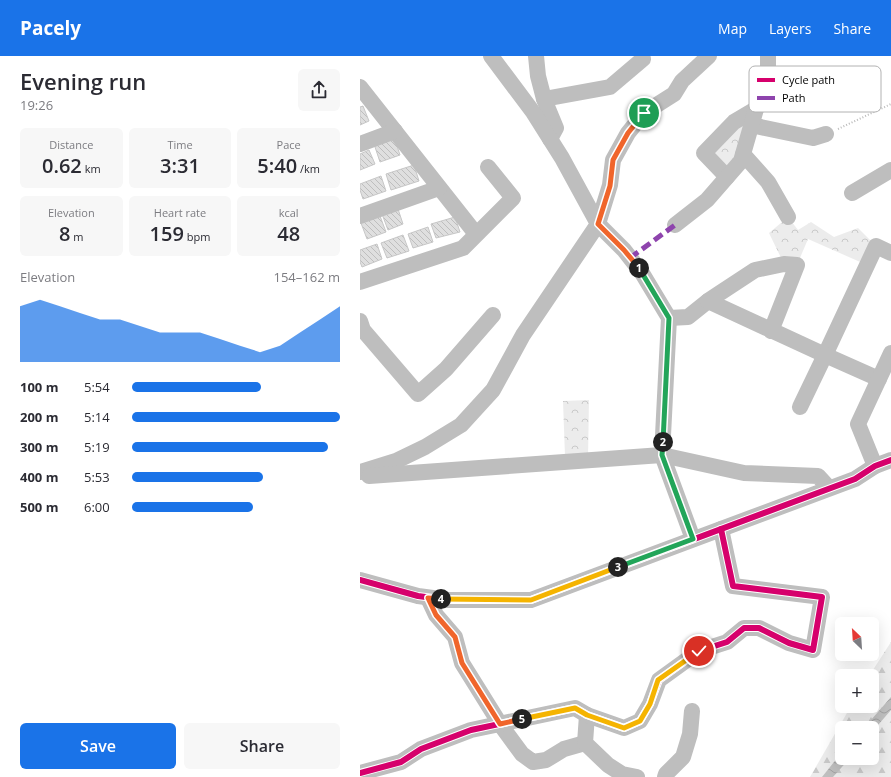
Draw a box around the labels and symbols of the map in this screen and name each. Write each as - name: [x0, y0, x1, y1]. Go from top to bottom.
- legend: [749, 66, 881, 112]
- text: Cycle path: [782, 72, 835, 87]
- text: Path: [782, 90, 805, 105]
- pin: [627, 96, 661, 130]
- pin: 1: [629, 258, 649, 278]
- pin: 2: [653, 432, 673, 452]
- pin: 3: [608, 557, 628, 577]
- pin: 4: [431, 589, 451, 609]
- north arrow: [835, 617, 879, 661]
- pin: [682, 634, 716, 668]
- pin: 5: [512, 709, 532, 729]

